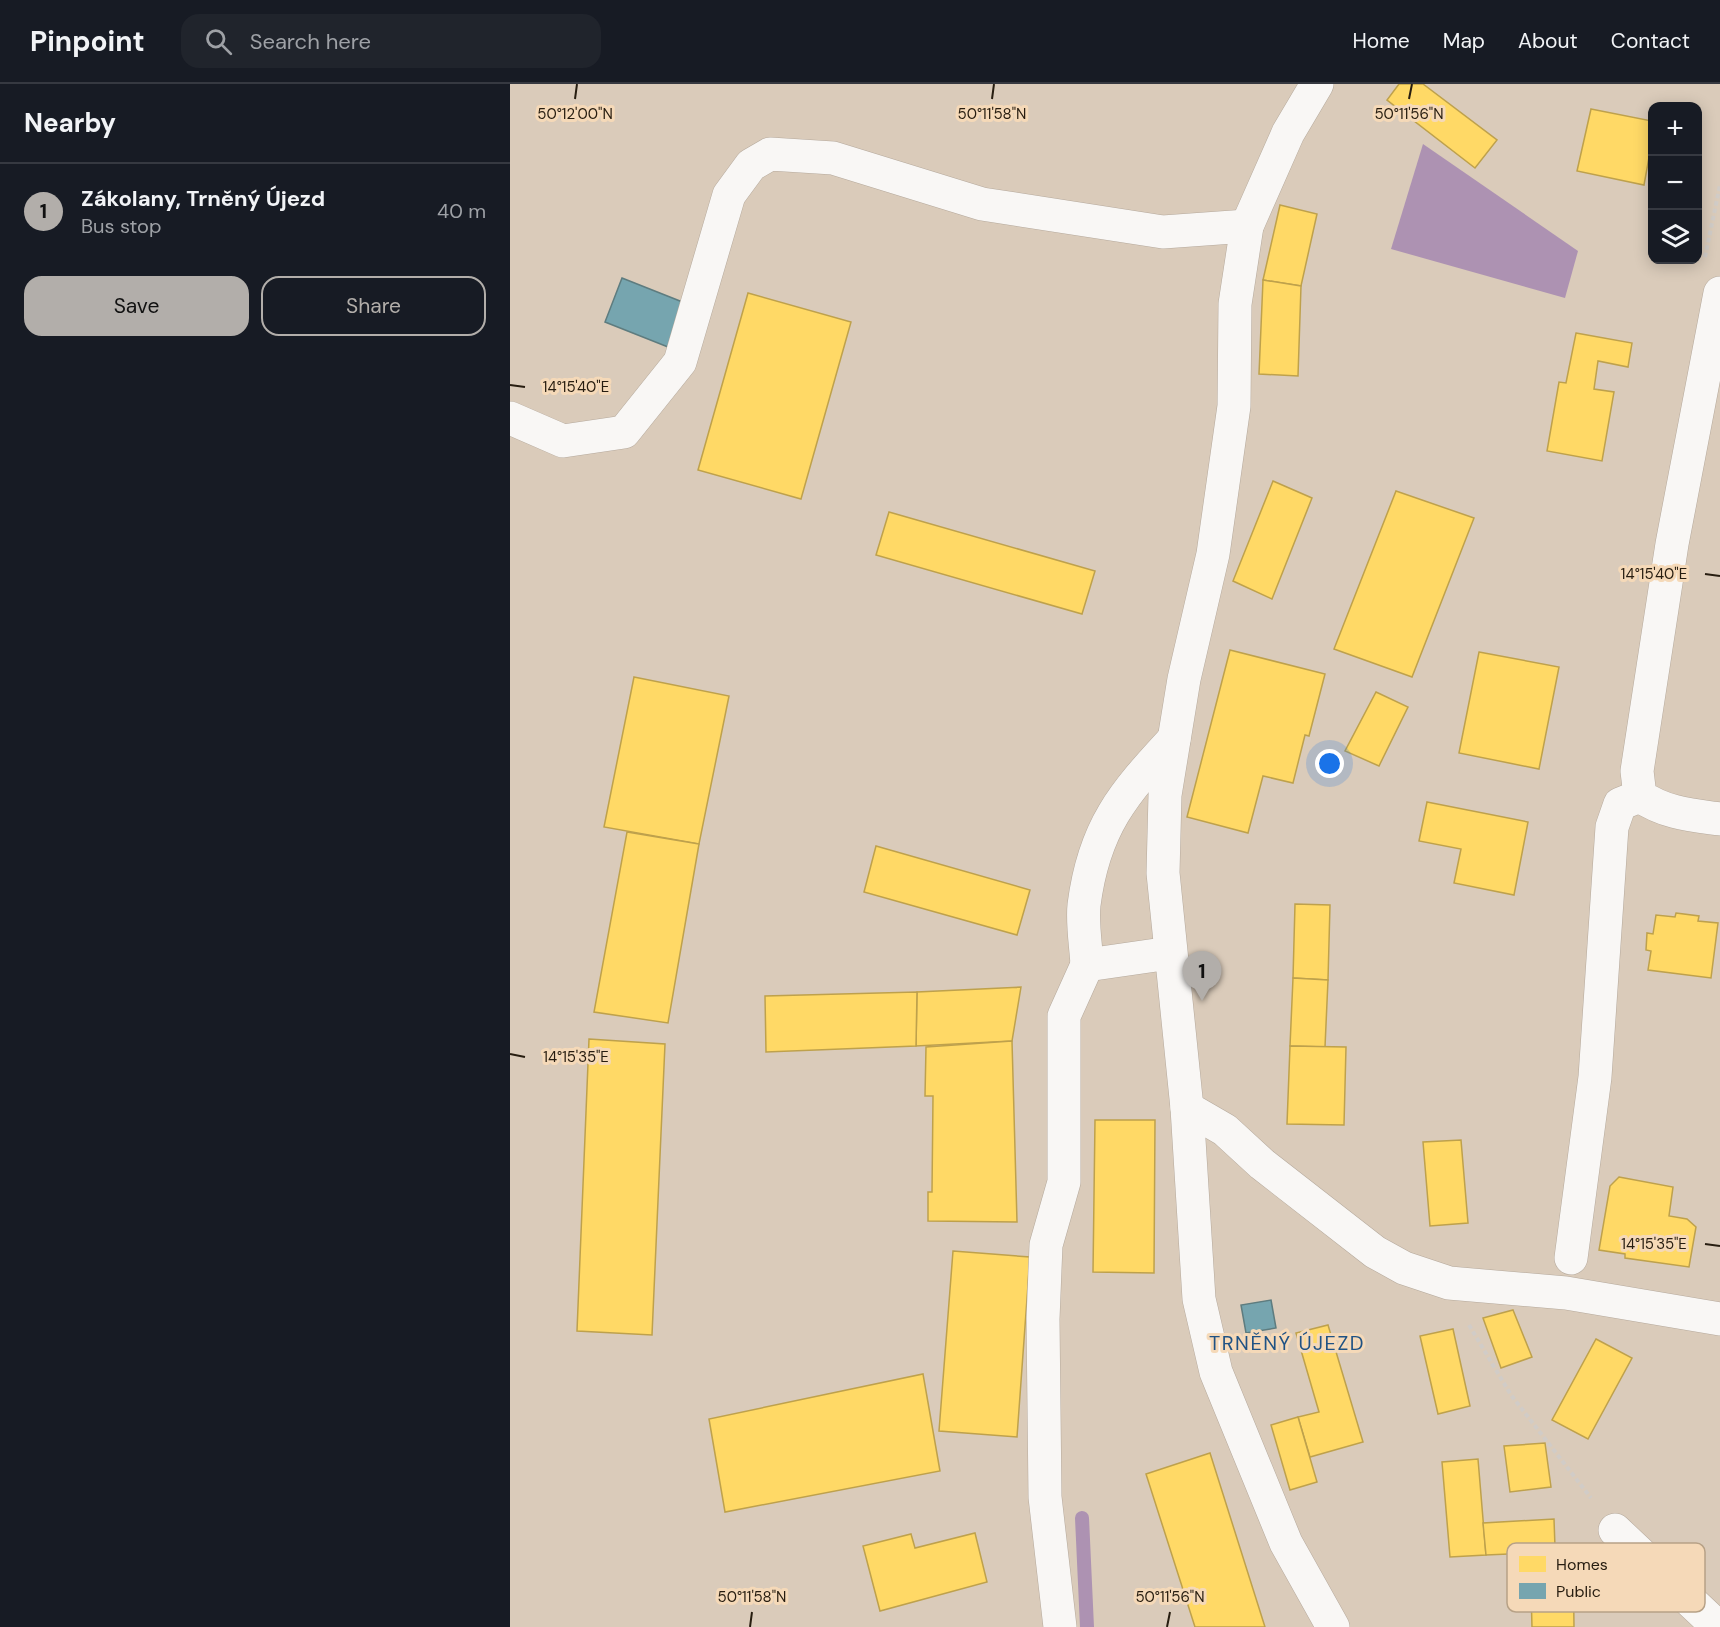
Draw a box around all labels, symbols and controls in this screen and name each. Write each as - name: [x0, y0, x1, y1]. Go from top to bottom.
- search box: [181, 14, 601, 68]
- text: Pinpoint: [30, 23, 145, 60]
- icon: search: [202, 25, 235, 58]
- text: Search here: [250, 27, 371, 56]
- text: Home: [1352, 27, 1410, 55]
- text: Map: [1443, 27, 1485, 55]
- text: About: [1518, 27, 1578, 55]
- text: Contact: [1611, 27, 1690, 55]
- map controls: [1648, 102, 1702, 264]
- button: +: [1648, 102, 1702, 156]
- text: 50°12'00"N: [537, 104, 613, 124]
- text: 50°11'58"N: [958, 104, 1026, 124]
- text: 50°11'56"N: [1374, 104, 1444, 124]
- text: Nearby: [24, 106, 116, 140]
- button: −: [1648, 156, 1702, 210]
- text: Zákolany, Trněný Újezd: [81, 184, 325, 213]
- text: 1: [40, 198, 47, 224]
- text: 40 m: [437, 198, 486, 224]
- button: layers: [1648, 210, 1702, 264]
- text: Bus stop: [81, 213, 161, 239]
- button: Save: [24, 276, 249, 336]
- button: Share: [261, 276, 486, 336]
- text: 14°15'40"E: [543, 377, 609, 397]
- text: 14°15'40"E: [1621, 564, 1687, 584]
- your location: [1315, 749, 1344, 778]
- pin: 1: [1182, 952, 1222, 1001]
- text: 14°15'35"E: [543, 1047, 609, 1067]
- text: 14°15'35"E: [1621, 1234, 1687, 1254]
- district label: TRNĚNÝ ÚJEZD: [1209, 1330, 1365, 1356]
- legend: [1507, 1543, 1705, 1612]
- text: Homes: [1556, 1554, 1608, 1575]
- text: Public: [1556, 1581, 1601, 1602]
- text: 50°11'58"N: [718, 1587, 786, 1607]
- text: 50°11'56"N: [1135, 1587, 1205, 1607]

